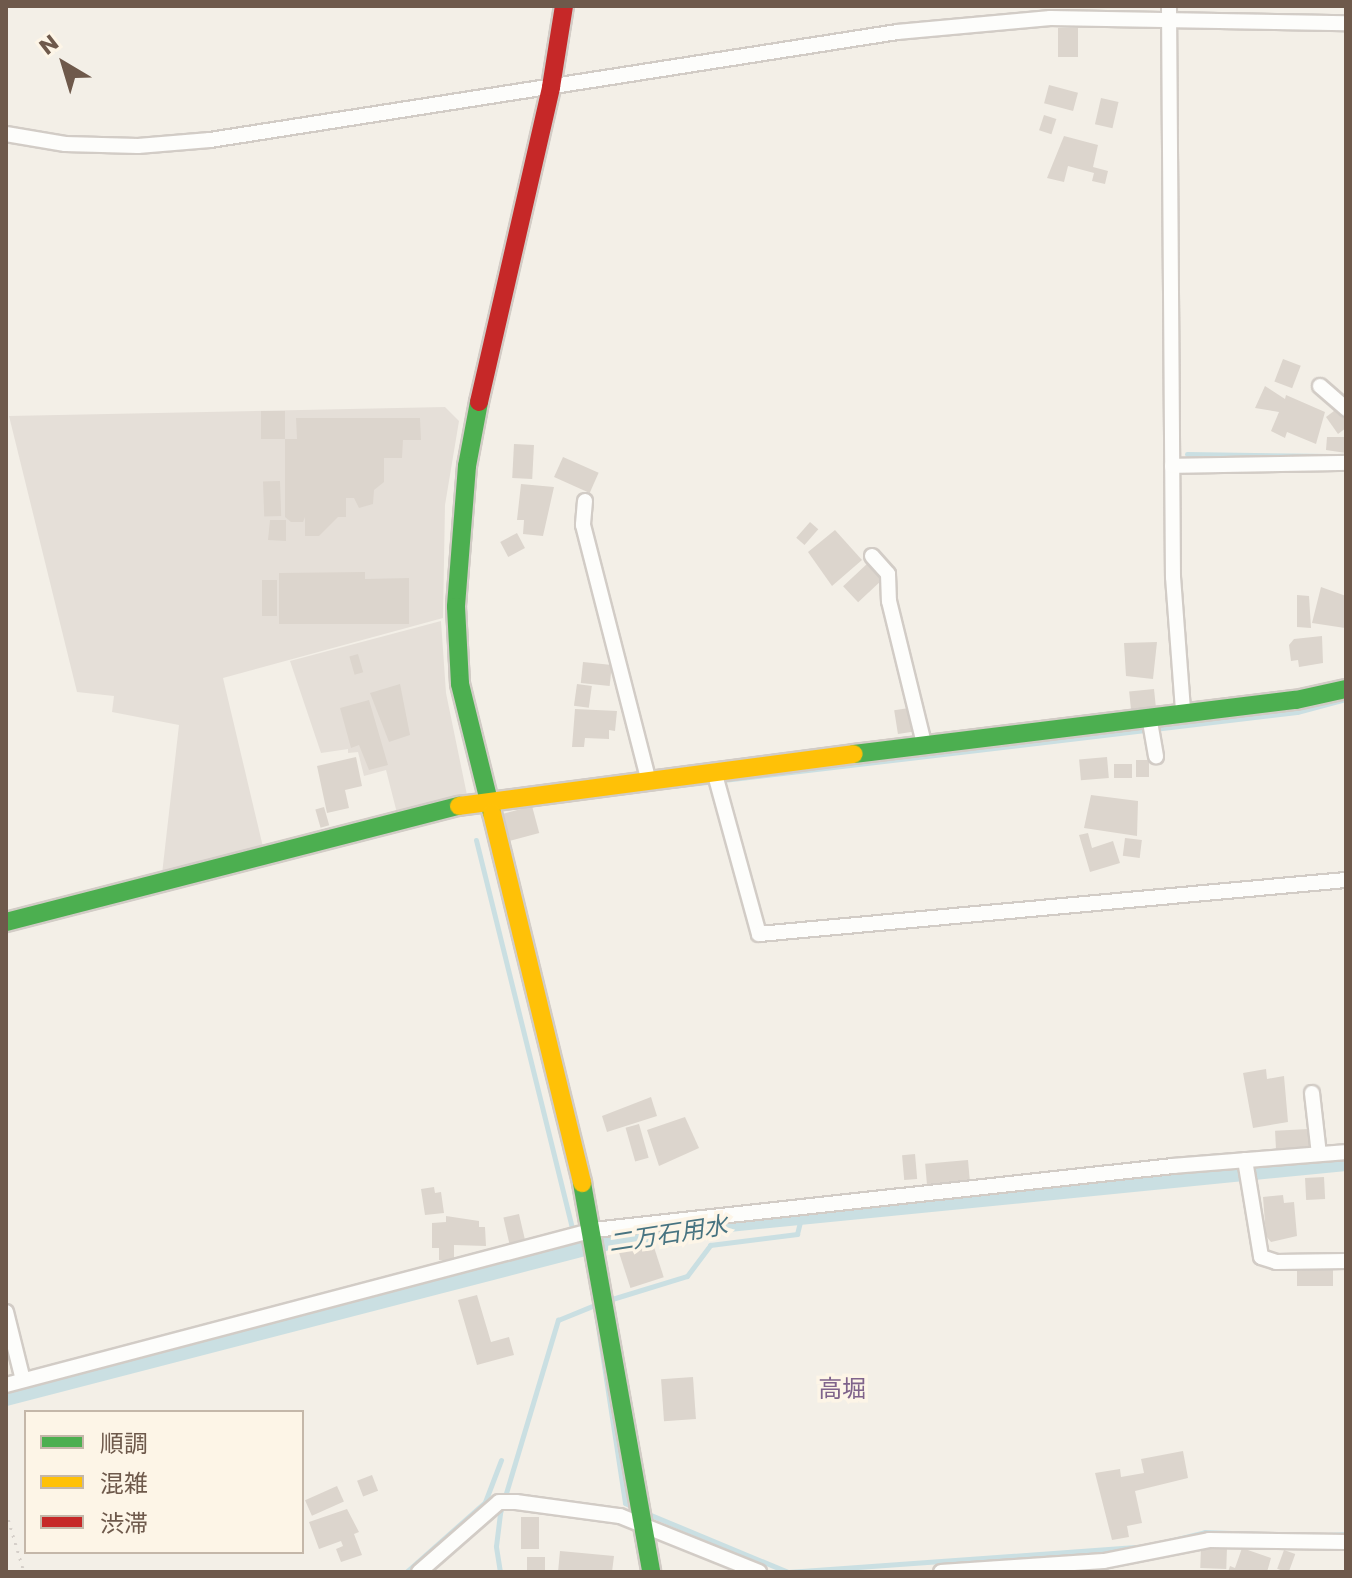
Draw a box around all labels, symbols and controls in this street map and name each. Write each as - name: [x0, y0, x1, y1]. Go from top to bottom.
- north arrow: [24, 24, 104, 104]
- text: N: [33, 27, 65, 62]
- water label: 二万石用水: [606, 1210, 730, 1258]
- district label: 高堀: [818, 1375, 866, 1403]
- legend: [24, 1410, 304, 1554]
- text: 順調: [100, 1427, 148, 1460]
- text: 混雑: [100, 1467, 148, 1500]
- text: 渋滞: [100, 1507, 148, 1540]

